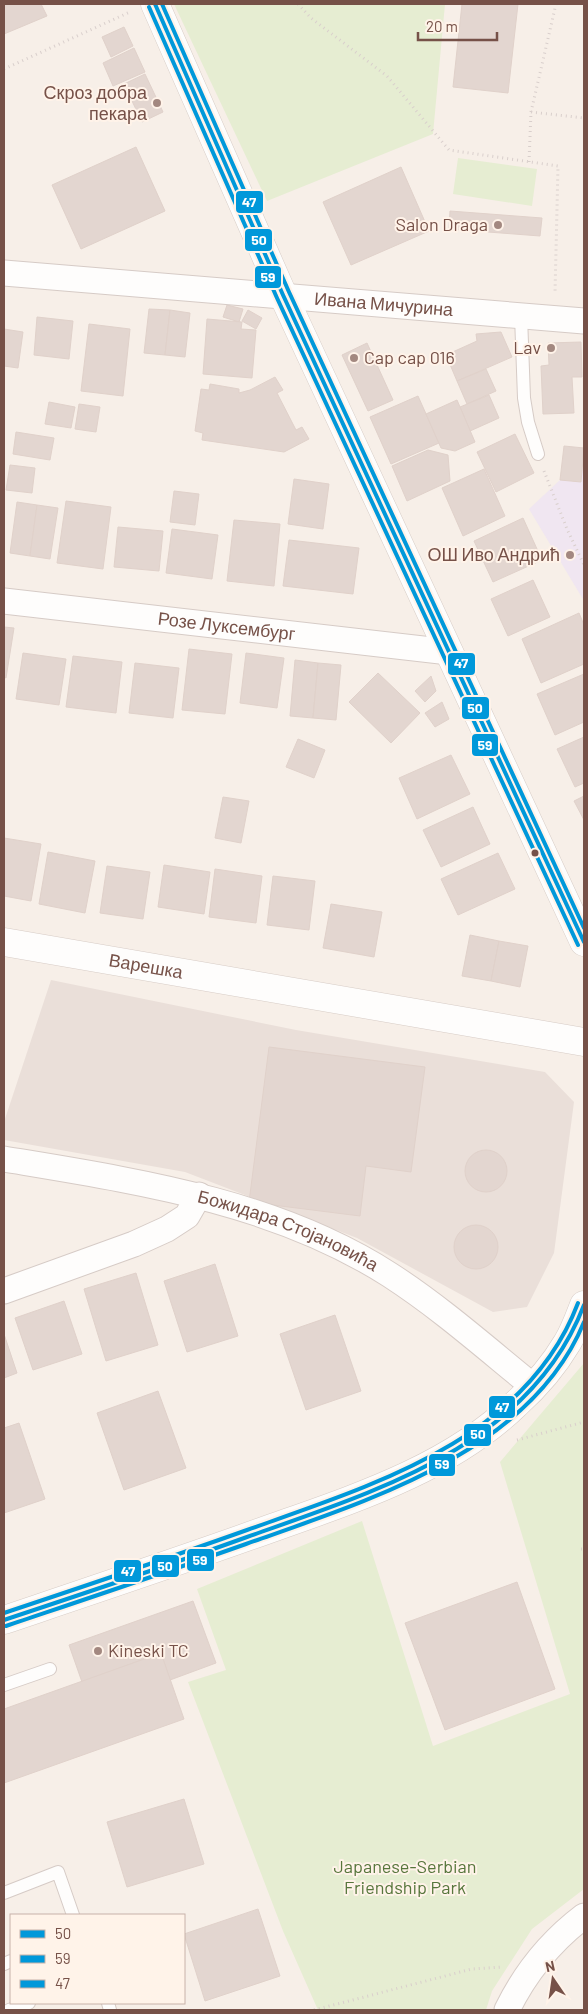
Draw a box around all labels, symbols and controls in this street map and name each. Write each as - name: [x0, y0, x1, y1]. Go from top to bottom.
- scale bar: [418, 10, 497, 42]
- text: 20 m: [426, 17, 458, 35]
- place label: Скроз добра пекара: [44, 81, 148, 124]
- marker: Скроз добра пекара: [151, 97, 163, 109]
- line badge: 47: [235, 190, 264, 214]
- text: 47: [242, 193, 256, 210]
- place label: Salon Draga: [395, 213, 488, 235]
- marker: Salon Draga: [492, 219, 504, 231]
- line badge: 50: [244, 228, 273, 252]
- text: 50: [251, 231, 267, 248]
- line badge: 59: [254, 265, 282, 289]
- text: 59: [261, 268, 275, 285]
- street label: Ивана Мичурина: [314, 287, 455, 320]
- place label: Lav: [513, 336, 541, 358]
- marker: Lav: [545, 342, 557, 354]
- place label: Cap cap 016: [364, 346, 455, 368]
- marker: Cap cap 016: [348, 352, 360, 364]
- place label: ОШ Иво Андрић: [427, 543, 560, 565]
- marker: ОШ Иво Андрић: [564, 549, 576, 561]
- street label: Розе Луксембург: [157, 607, 297, 644]
- line badge: 47: [447, 652, 476, 676]
- text: 47: [454, 654, 468, 671]
- line badge: 50: [461, 696, 490, 720]
- text: 50: [467, 699, 483, 716]
- line badge: 59: [471, 733, 499, 757]
- text: 59: [478, 736, 492, 753]
- unlabelled marker: [530, 848, 540, 858]
- street label: Варешка: [107, 948, 186, 983]
- street label: Божидара Стојановића: [196, 1185, 384, 1276]
- line badge: 47: [488, 1395, 516, 1419]
- text: 47: [495, 1398, 509, 1415]
- line badge: 50: [463, 1423, 492, 1447]
- text: 50: [470, 1425, 486, 1442]
- line badge: 59: [428, 1453, 456, 1477]
- text: 59: [435, 1455, 449, 1472]
- line badge: 59: [186, 1548, 215, 1572]
- text: 59: [193, 1551, 207, 1568]
- line badge: 50: [151, 1554, 180, 1578]
- text: 50: [157, 1557, 173, 1574]
- line badge: 47: [113, 1559, 142, 1583]
- text: 47: [121, 1562, 135, 1579]
- place label: Kineski TC: [108, 1639, 189, 1661]
- marker: Kineski TC: [92, 1645, 104, 1657]
- park label: Japanese-Serbian Friendship Park: [333, 1855, 477, 1898]
- legend: [10, 1914, 185, 2004]
- text: 50: [55, 1924, 71, 1942]
- text: 59: [55, 1949, 71, 1967]
- north arrow: [528, 1954, 578, 2004]
- text: N: [544, 1957, 556, 1975]
- text: 47: [55, 1974, 70, 1992]

